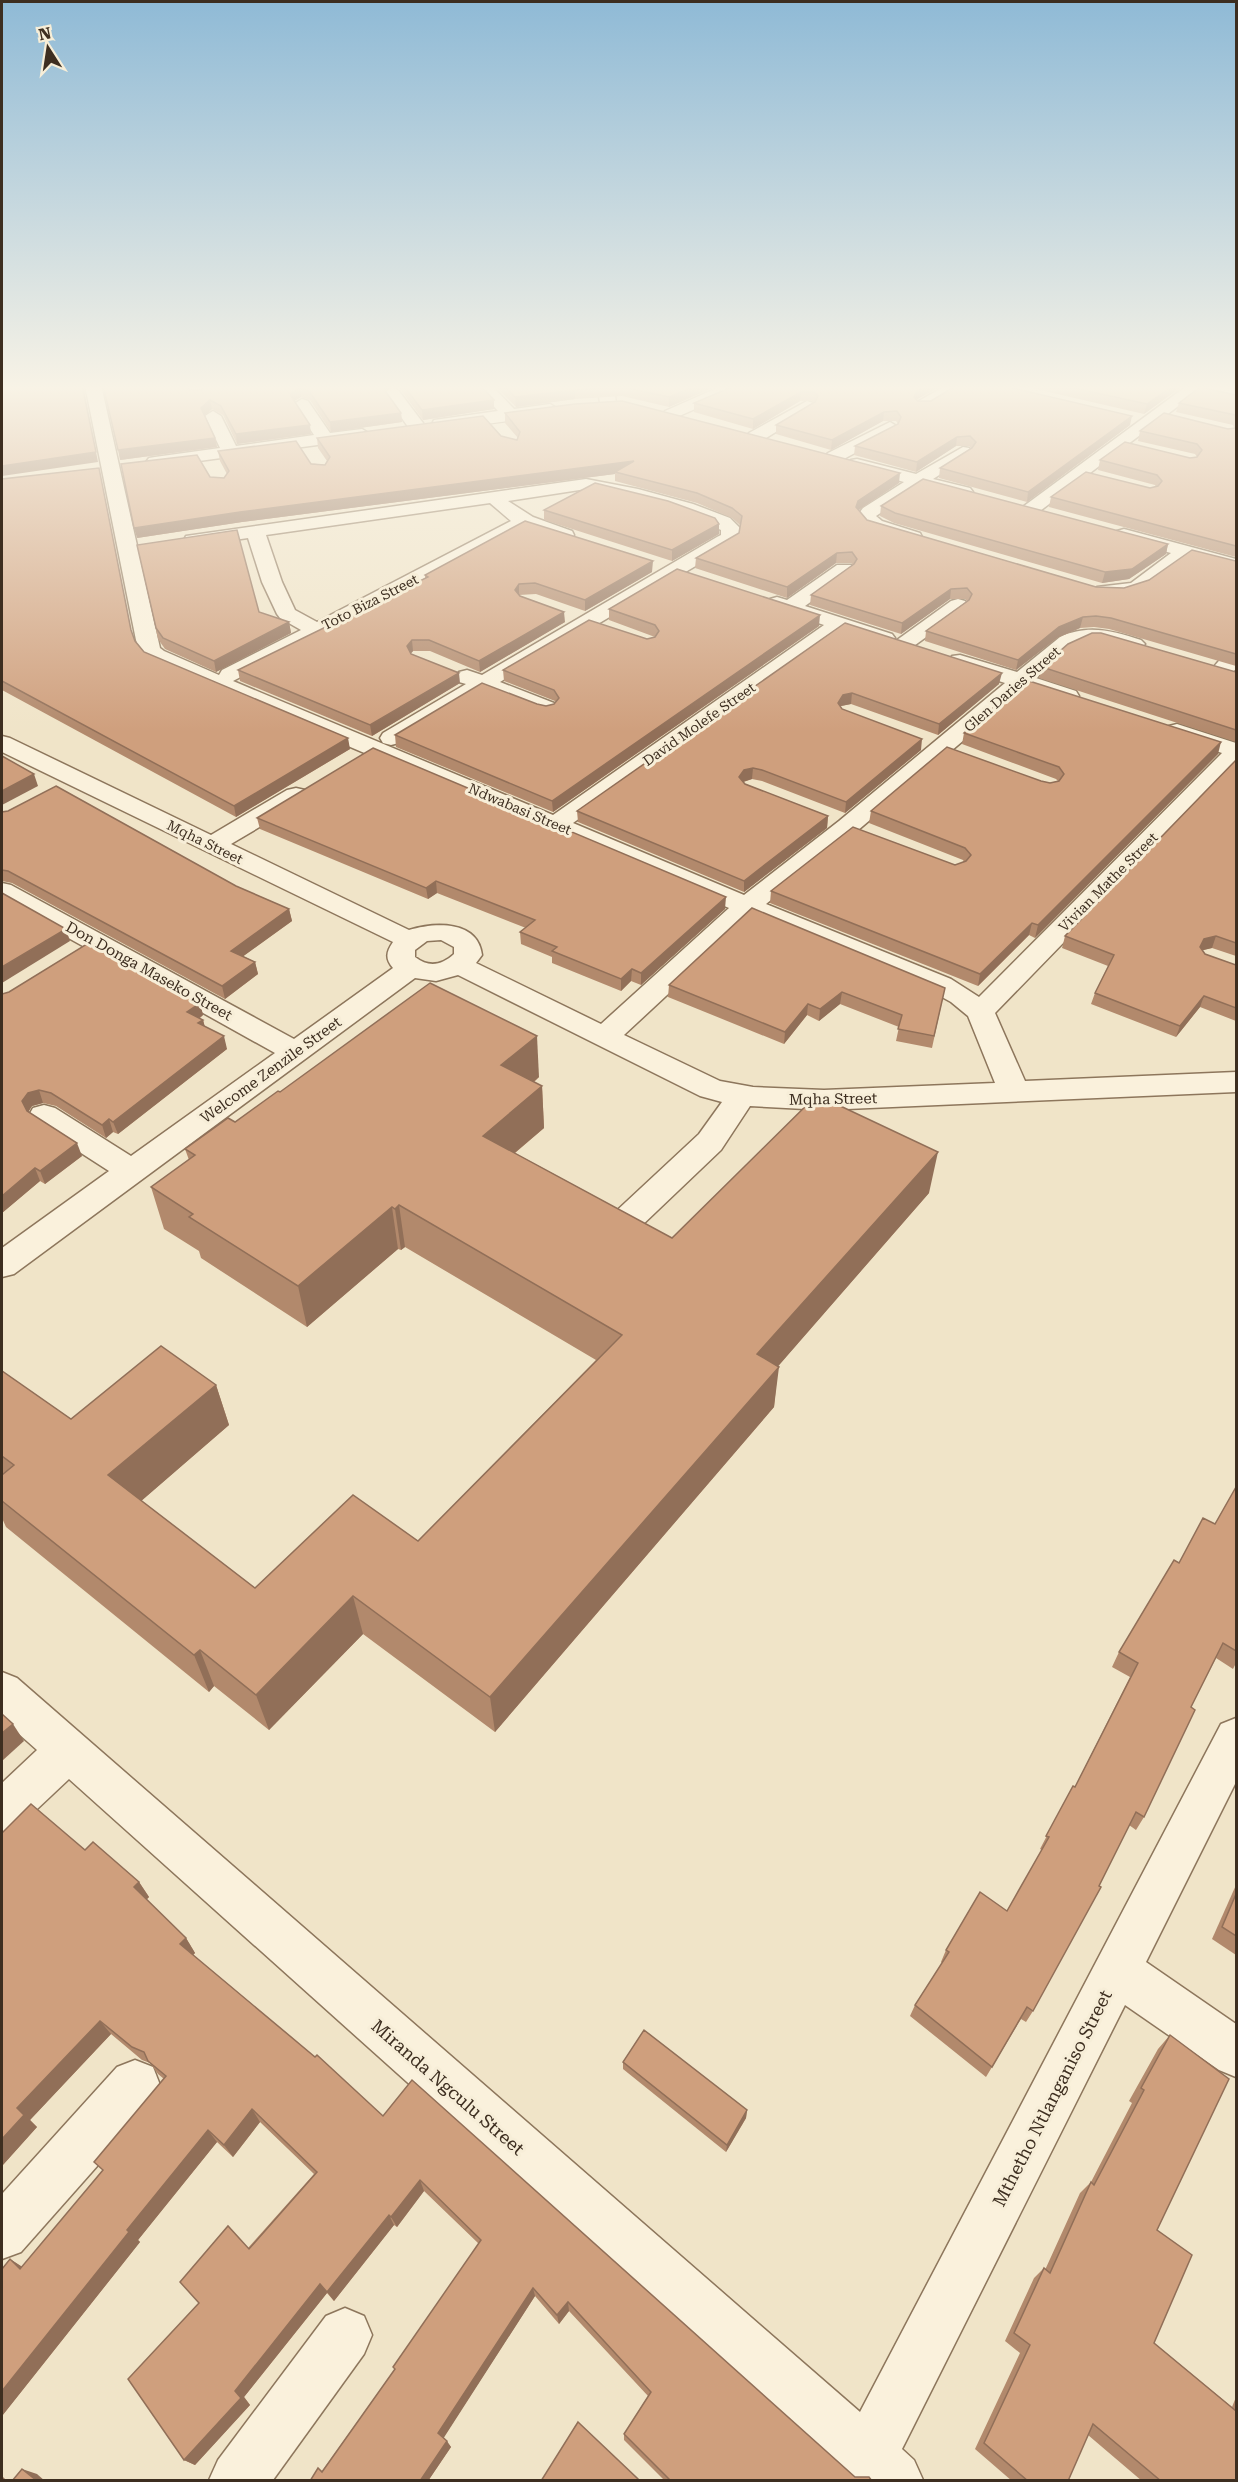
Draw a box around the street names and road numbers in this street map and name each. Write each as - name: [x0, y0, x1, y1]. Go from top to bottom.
- street label: Toto Biza Street: [319, 571, 421, 633]
- street label: Glen Daries Street: [961, 643, 1063, 735]
- street label: David Molefe Street: [640, 679, 758, 769]
- street label: Ndwabasi Street: [466, 780, 574, 838]
- street label: Mqha Street: [164, 817, 246, 867]
- street label: Vivian Mathe Street: [1055, 829, 1161, 935]
- street label: Don Donga Maseko Street: [63, 918, 236, 1025]
- street label: Welcome Zenzile Street: [197, 1013, 345, 1127]
- street label: Mqha Street: [789, 1089, 878, 1109]
- street label: Mthetho Ntlanganiso Street: [988, 1986, 1116, 2210]
- street label: Miranda Ngculu Street: [367, 2015, 529, 2159]

